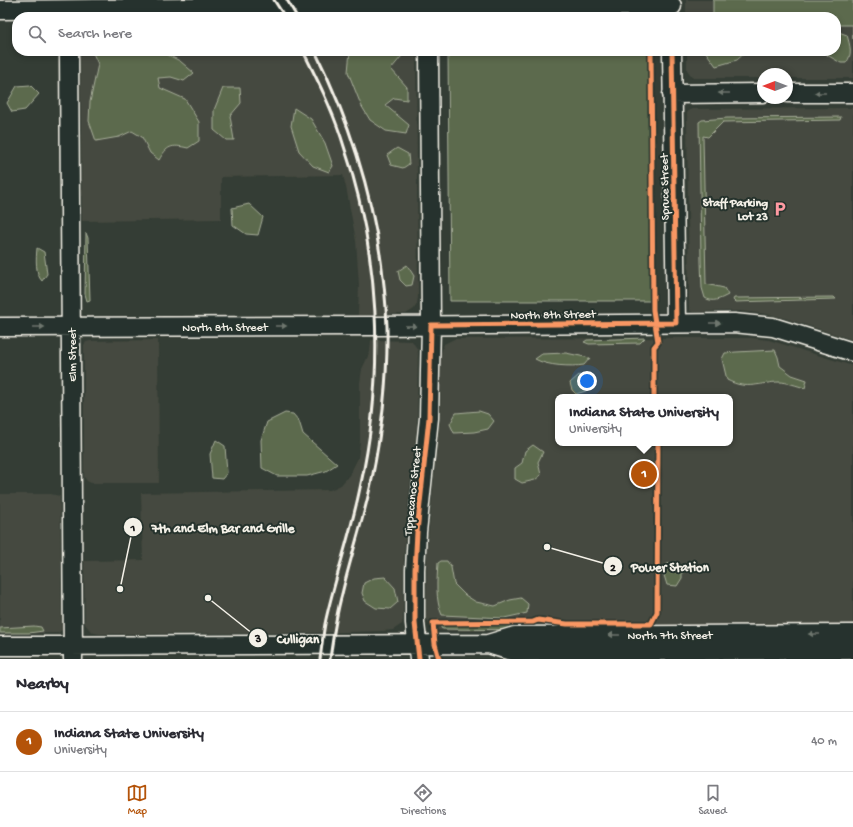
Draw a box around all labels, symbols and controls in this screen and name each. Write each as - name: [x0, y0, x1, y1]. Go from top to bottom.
- search box: [12, 12, 841, 56]
- icon: search: [26, 23, 48, 45]
- text: Search here: [58, 25, 132, 43]
- north arrow: [757, 68, 793, 104]
- one-way arrow: [717, 90, 730, 96]
- one-way arrow: [813, 90, 826, 96]
- street label: Spruce Street: [658, 153, 674, 220]
- place label: Staff Parking Lot 23: [703, 197, 768, 225]
- parking icon: Staff Parking Lot 23: [771, 200, 789, 218]
- street label: North 8th Street: [510, 308, 597, 324]
- one-way arrow: [709, 320, 722, 326]
- street label: North 8th Street: [182, 322, 269, 336]
- one-way arrow: [275, 323, 288, 329]
- one-way arrow: [405, 323, 418, 329]
- one-way arrow: [33, 324, 46, 330]
- street label: Elm Street: [67, 327, 81, 382]
- your location: [577, 371, 597, 391]
- popup: [555, 394, 733, 446]
- text: Indiana State University: [569, 404, 719, 422]
- text: University: [569, 422, 622, 437]
- street label: Tippecanoe Street: [402, 445, 426, 537]
- pin: 1: [631, 459, 657, 489]
- callout: 7th and Elm Bar and Grille: [123, 515, 303, 540]
- text: 1: [130, 522, 136, 536]
- text: 7th and Elm Bar and Grille: [150, 522, 296, 537]
- callout: Power Station: [603, 554, 717, 579]
- text: Power Station: [630, 561, 710, 576]
- text: 2: [610, 562, 616, 576]
- callout: Culligan: [248, 626, 327, 651]
- street label: North 7th Street: [628, 630, 714, 644]
- one-way arrow: [807, 631, 820, 637]
- one-way arrow: [607, 632, 620, 638]
- text: 3: [254, 633, 261, 647]
- text: Culligan: [276, 633, 320, 648]
- text: Nearby: [16, 675, 69, 695]
- text: Indiana State University: [54, 725, 204, 743]
- text: 1: [26, 734, 32, 749]
- text: 40 m: [811, 734, 837, 749]
- text: University: [54, 743, 107, 758]
- tab: Map: [126, 782, 148, 818]
- tab: Directions: [401, 782, 446, 818]
- tab: Saved: [698, 782, 727, 818]

